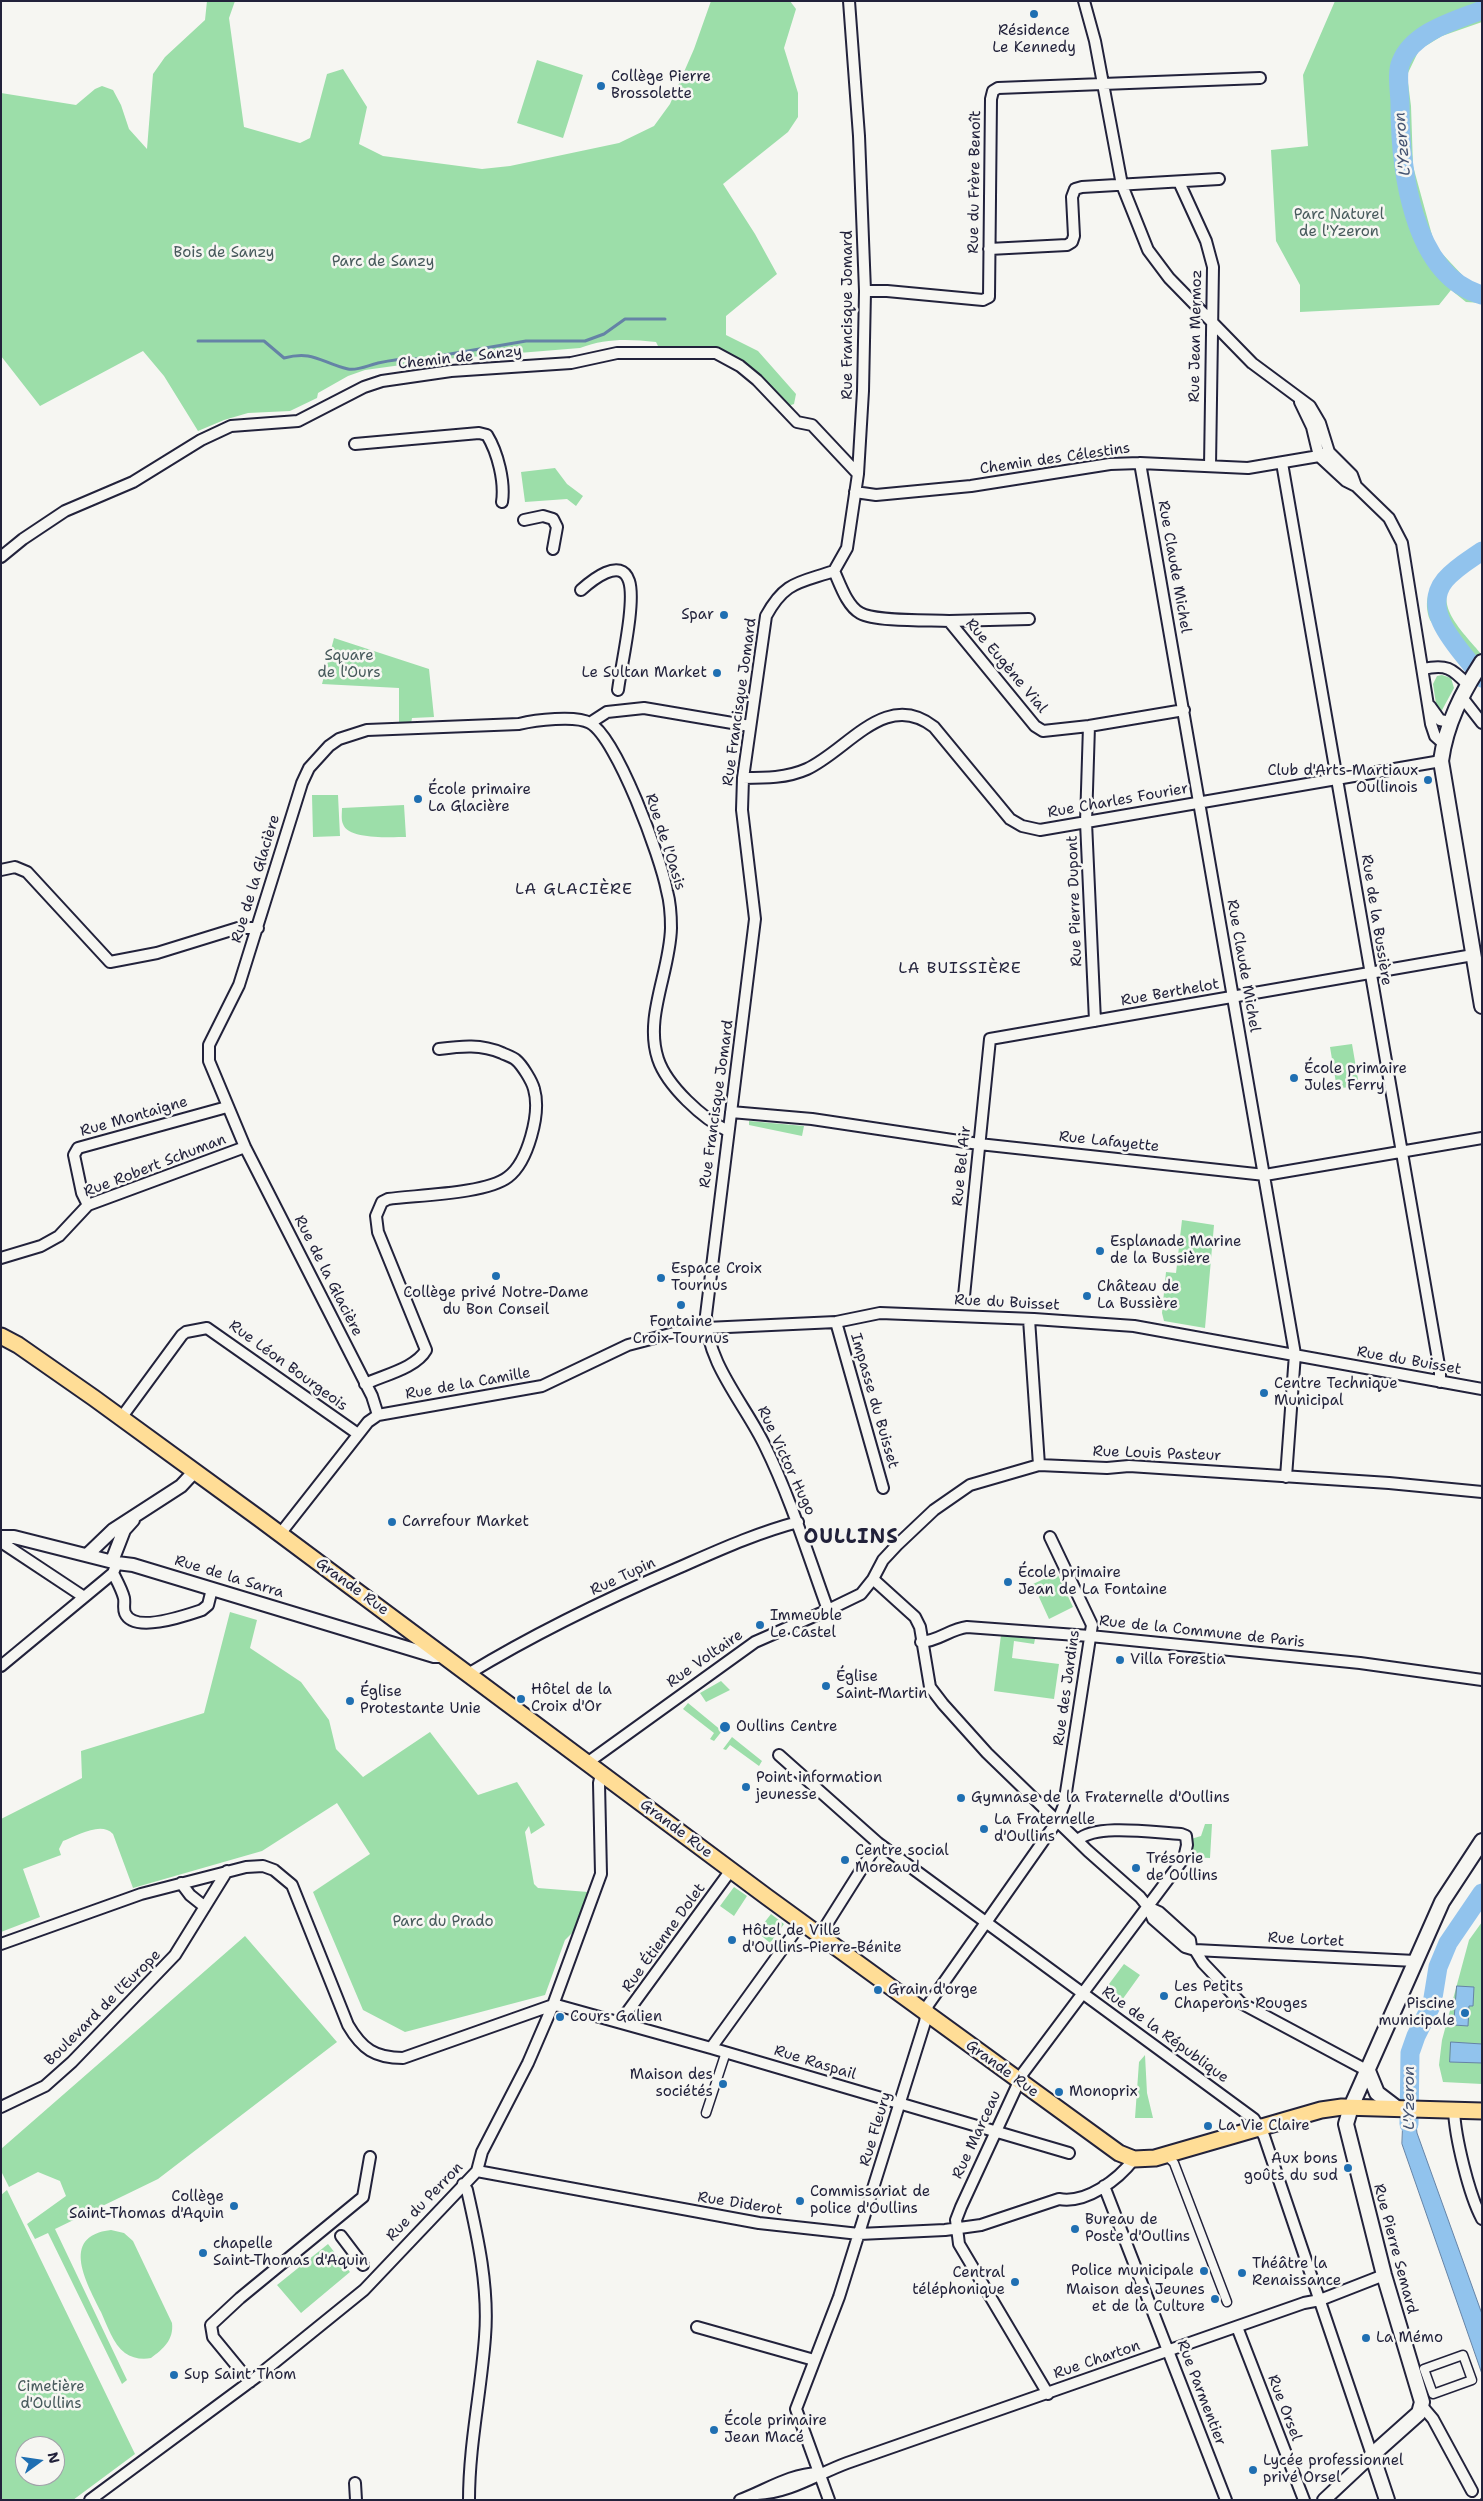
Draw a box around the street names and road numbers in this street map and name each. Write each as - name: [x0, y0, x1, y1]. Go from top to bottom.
- street label: Rue du Frère Benoît: [965, 110, 985, 254]
- street label: Rue Francisque Jomard: [839, 230, 857, 400]
- street label: Rue Jean Mermoz: [1186, 270, 1206, 402]
- street label: Chemin de Sanzy: [397, 343, 523, 373]
- street label: Chemin des Célestins: [979, 440, 1131, 478]
- street label: Rue Claude Michel: [1153, 499, 1195, 635]
- street label: Rue Eugène Vial: [961, 615, 1051, 717]
- street label: Rue Francisque Jomard: [719, 617, 761, 787]
- street label: Rue Charles Fourier: [1046, 780, 1190, 822]
- street label: Rue de l'Oasis: [641, 791, 689, 893]
- street label: Rue de la Glacière: [228, 813, 284, 945]
- street label: Rue Pierre Dupont: [1064, 835, 1086, 967]
- street label: Rue de la Bussière: [1357, 853, 1395, 987]
- street label: Rue Claude Michel: [1222, 898, 1264, 1034]
- street label: Rue Berthelot: [1119, 976, 1221, 1010]
- street label: Rue Francisque Jomard: [696, 1019, 738, 1189]
- street label: Rue Montaigne: [78, 1093, 190, 1141]
- street label: Rue Bel Air: [949, 1125, 975, 1207]
- street label: Rue Lafayette: [1058, 1128, 1160, 1156]
- street label: Rue Robert Schuman: [81, 1131, 229, 1201]
- street label: Rue de la Glacière: [290, 1213, 366, 1339]
- street label: Rue du Buisset: [954, 1291, 1060, 1315]
- street label: Rue Léon Bourgeois: [225, 1317, 351, 1415]
- street label: Impasse du Buisset: [846, 1331, 902, 1471]
- street label: Rue du Buisset: [1355, 1343, 1463, 1379]
- street label: Rue de la Camille: [404, 1364, 532, 1404]
- street label: Rue Victor Hugo: [753, 1404, 819, 1518]
- street label: Rue Louis Pasteur: [1092, 1443, 1222, 1465]
- street label: Rue de la Sarra: [172, 1552, 286, 1602]
- street label: Grande Rue: [312, 1554, 392, 1620]
- street label: Rue Tupin: [588, 1554, 658, 1600]
- street label: Rue de la Commune de Paris: [1098, 1612, 1306, 1652]
- street label: Rue Voltaire: [663, 1626, 747, 1692]
- street label: Rue des Jardins: [1050, 1629, 1084, 1747]
- street label: Grande Rue: [636, 1796, 716, 1862]
- street label: Rue Étienne Dolet: [619, 1880, 709, 1996]
- street label: Rue Lortet: [1267, 1929, 1345, 1951]
- street label: Boulevard de l'Europe: [41, 1946, 165, 2070]
- street label: Rue de la République: [1098, 1983, 1232, 2087]
- street label: Grande Rue: [962, 2036, 1042, 2102]
- street label: Rue Raspail: [772, 2042, 858, 2084]
- street label: Rue Marceau: [949, 2088, 1005, 2182]
- street label: Rue Fleury: [856, 2090, 896, 2168]
- street label: Rue du Perron: [383, 2159, 467, 2245]
- street label: Rue Pierre Semard: [1369, 2182, 1421, 2316]
- street label: Rue Diderot: [696, 2188, 784, 2220]
- street label: Rue Charton: [1051, 2337, 1143, 2383]
- street label: Rue Parmentier: [1173, 2338, 1229, 2448]
- street label: Rue Orsel: [1263, 2372, 1305, 2444]

